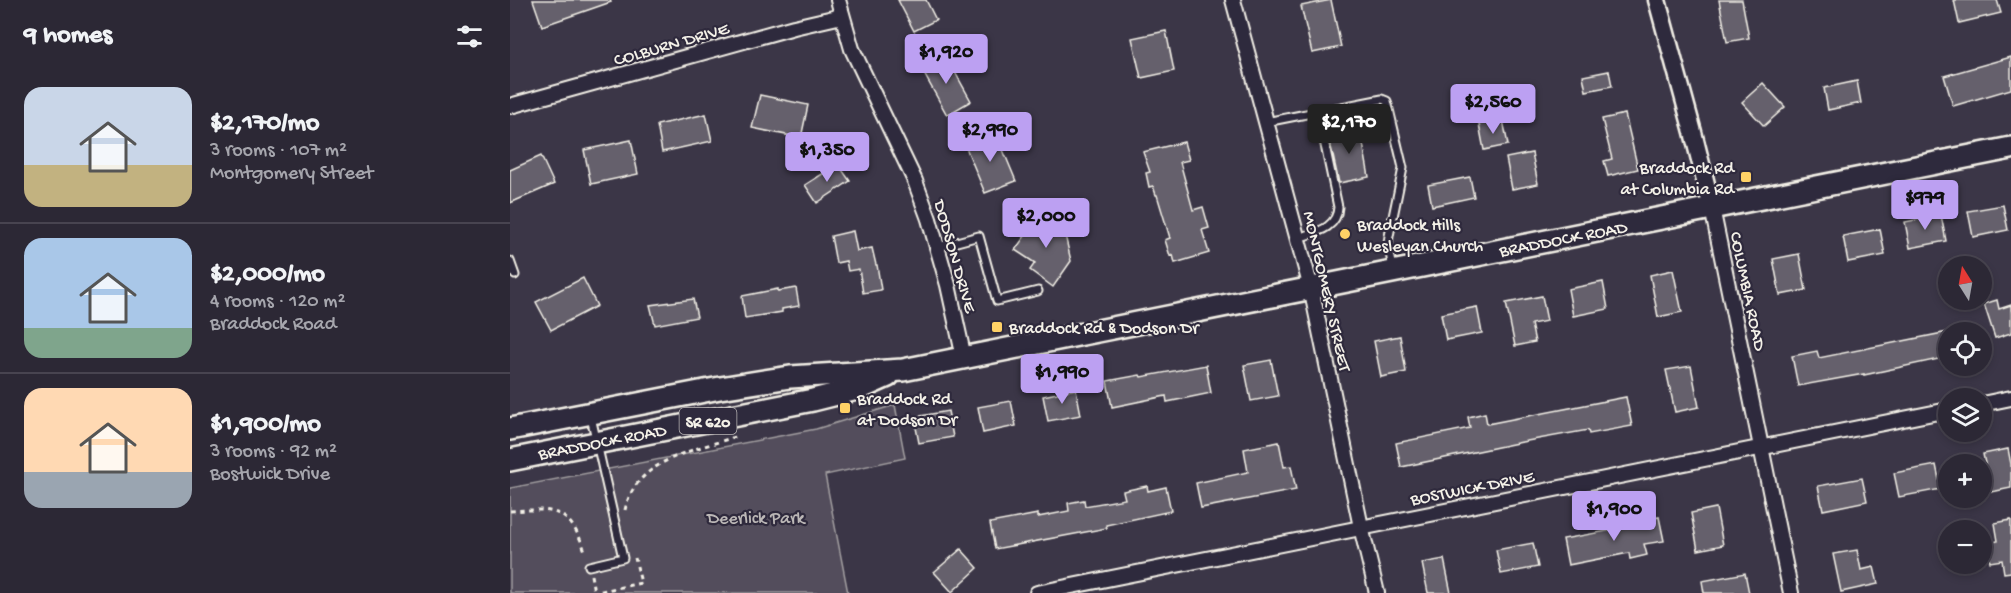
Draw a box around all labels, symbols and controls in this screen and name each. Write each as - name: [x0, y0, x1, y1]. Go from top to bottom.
- street label: COLBURN DRIVE: [612, 19, 732, 72]
- icon: filters: [453, 20, 486, 53]
- text: 9 homes: [24, 21, 112, 52]
- pin: $1,920: [897, 34, 995, 85]
- text: $1,920: [919, 42, 973, 65]
- pin: $2,560: [1444, 84, 1542, 135]
- text: $2,560: [1464, 92, 1522, 115]
- pin: $2,170: [1300, 104, 1398, 155]
- text: $2,170/mo: [210, 109, 320, 140]
- icon: home: [72, 111, 144, 183]
- pin: $2,990: [941, 112, 1039, 163]
- text: $2,170: [1322, 112, 1376, 135]
- text: $2,990: [962, 120, 1018, 143]
- pin: $1,350: [778, 132, 876, 183]
- text: 3 rooms · 107 m²: [210, 140, 347, 163]
- text: $1,350: [799, 140, 855, 163]
- place label: Braddock Rd at Columbia Rd: [1620, 159, 1735, 201]
- text: Montgomery Street: [210, 163, 373, 186]
- marker: Braddock Rd at Columbia Rd: [1739, 170, 1753, 184]
- pin: $979: [1889, 180, 1961, 231]
- text: $979: [1905, 188, 1945, 211]
- street label: DODSON DRIVE: [927, 197, 980, 316]
- pin: $2,000: [997, 198, 1095, 249]
- text: $2,000: [1016, 206, 1076, 229]
- street label: MONTGOMERY STREET: [1297, 209, 1354, 375]
- place label: Braddock Hills Wesleyan Church: [1356, 216, 1483, 258]
- street label: BRADDOCK ROAD: [1497, 218, 1630, 263]
- marker: Braddock Hills Wesleyan Church: [1338, 227, 1352, 241]
- street label: COLUMBIA ROAD: [1724, 230, 1769, 353]
- north arrow: [1938, 256, 1992, 310]
- map controls: [1938, 256, 1992, 574]
- text: $2,000/mo: [210, 260, 325, 291]
- icon: home: [72, 262, 144, 334]
- text: 4 rooms · 120 m²: [210, 291, 345, 314]
- text: Braddock Road: [210, 314, 336, 337]
- place label: Braddock Rd & Dodson Dr: [1008, 319, 1200, 340]
- marker: Braddock Rd & Dodson Dr: [990, 320, 1004, 334]
- button: locate: [1938, 322, 1992, 376]
- pin: $1,990: [1013, 354, 1111, 405]
- text: $1,990: [1035, 362, 1089, 385]
- button: layers: [1938, 388, 1992, 442]
- place label: Braddock Rd at Dodson Dr: [856, 390, 959, 432]
- marker: Braddock Rd at Dodson Dr: [838, 401, 852, 415]
- road number: SR 620: [680, 408, 736, 434]
- text: $1,900/mo: [210, 410, 321, 441]
- icon: home: [72, 412, 144, 484]
- street label: BRADDOCK ROAD: [536, 421, 669, 466]
- text: 3 rooms · 92 m²: [210, 441, 337, 464]
- button: +: [1938, 454, 1992, 508]
- text: Bostwick Drive: [210, 464, 330, 487]
- street label: BOSTWICK DRIVE: [1408, 467, 1537, 512]
- pin: $1,900: [1565, 491, 1663, 542]
- text: $1,900: [1586, 499, 1642, 522]
- park label: Deerlick Park: [706, 509, 807, 530]
- button: −: [1938, 520, 1992, 574]

